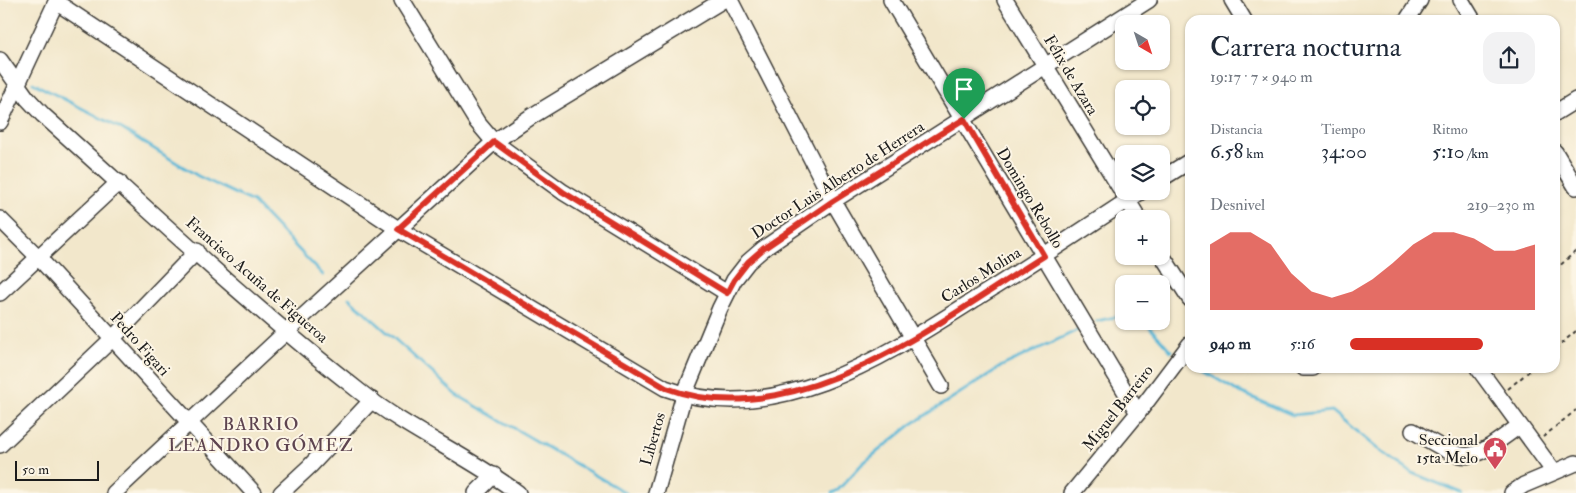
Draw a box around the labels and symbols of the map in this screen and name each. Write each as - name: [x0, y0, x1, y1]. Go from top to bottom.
- north arrow: [1115, 15, 1170, 70]
- street label: Félix de Azara: [1039, 31, 1103, 119]
- pin: [943, 68, 985, 119]
- street label: Doctor Luis Alberto de Herrera: [748, 116, 928, 243]
- street label: Domingo Rebollo: [992, 144, 1068, 252]
- street label: Francisco Acuña de Figueroa: [182, 213, 333, 348]
- street label: Carlos Molina: [937, 242, 1025, 308]
- street label: Pedro Figari: [106, 308, 174, 380]
- street label: Miguel Barreiro: [1078, 361, 1158, 455]
- street label: Libertos: [636, 410, 670, 468]
- district label: BARRIO LEANDRO GÓMEZ: [168, 413, 354, 457]
- place label: Seccional 15ta Melo: [1417, 430, 1478, 468]
- public building icon: Seccional 15ta Melo: [1482, 436, 1508, 470]
- scale bar: [15, 458, 99, 481]

